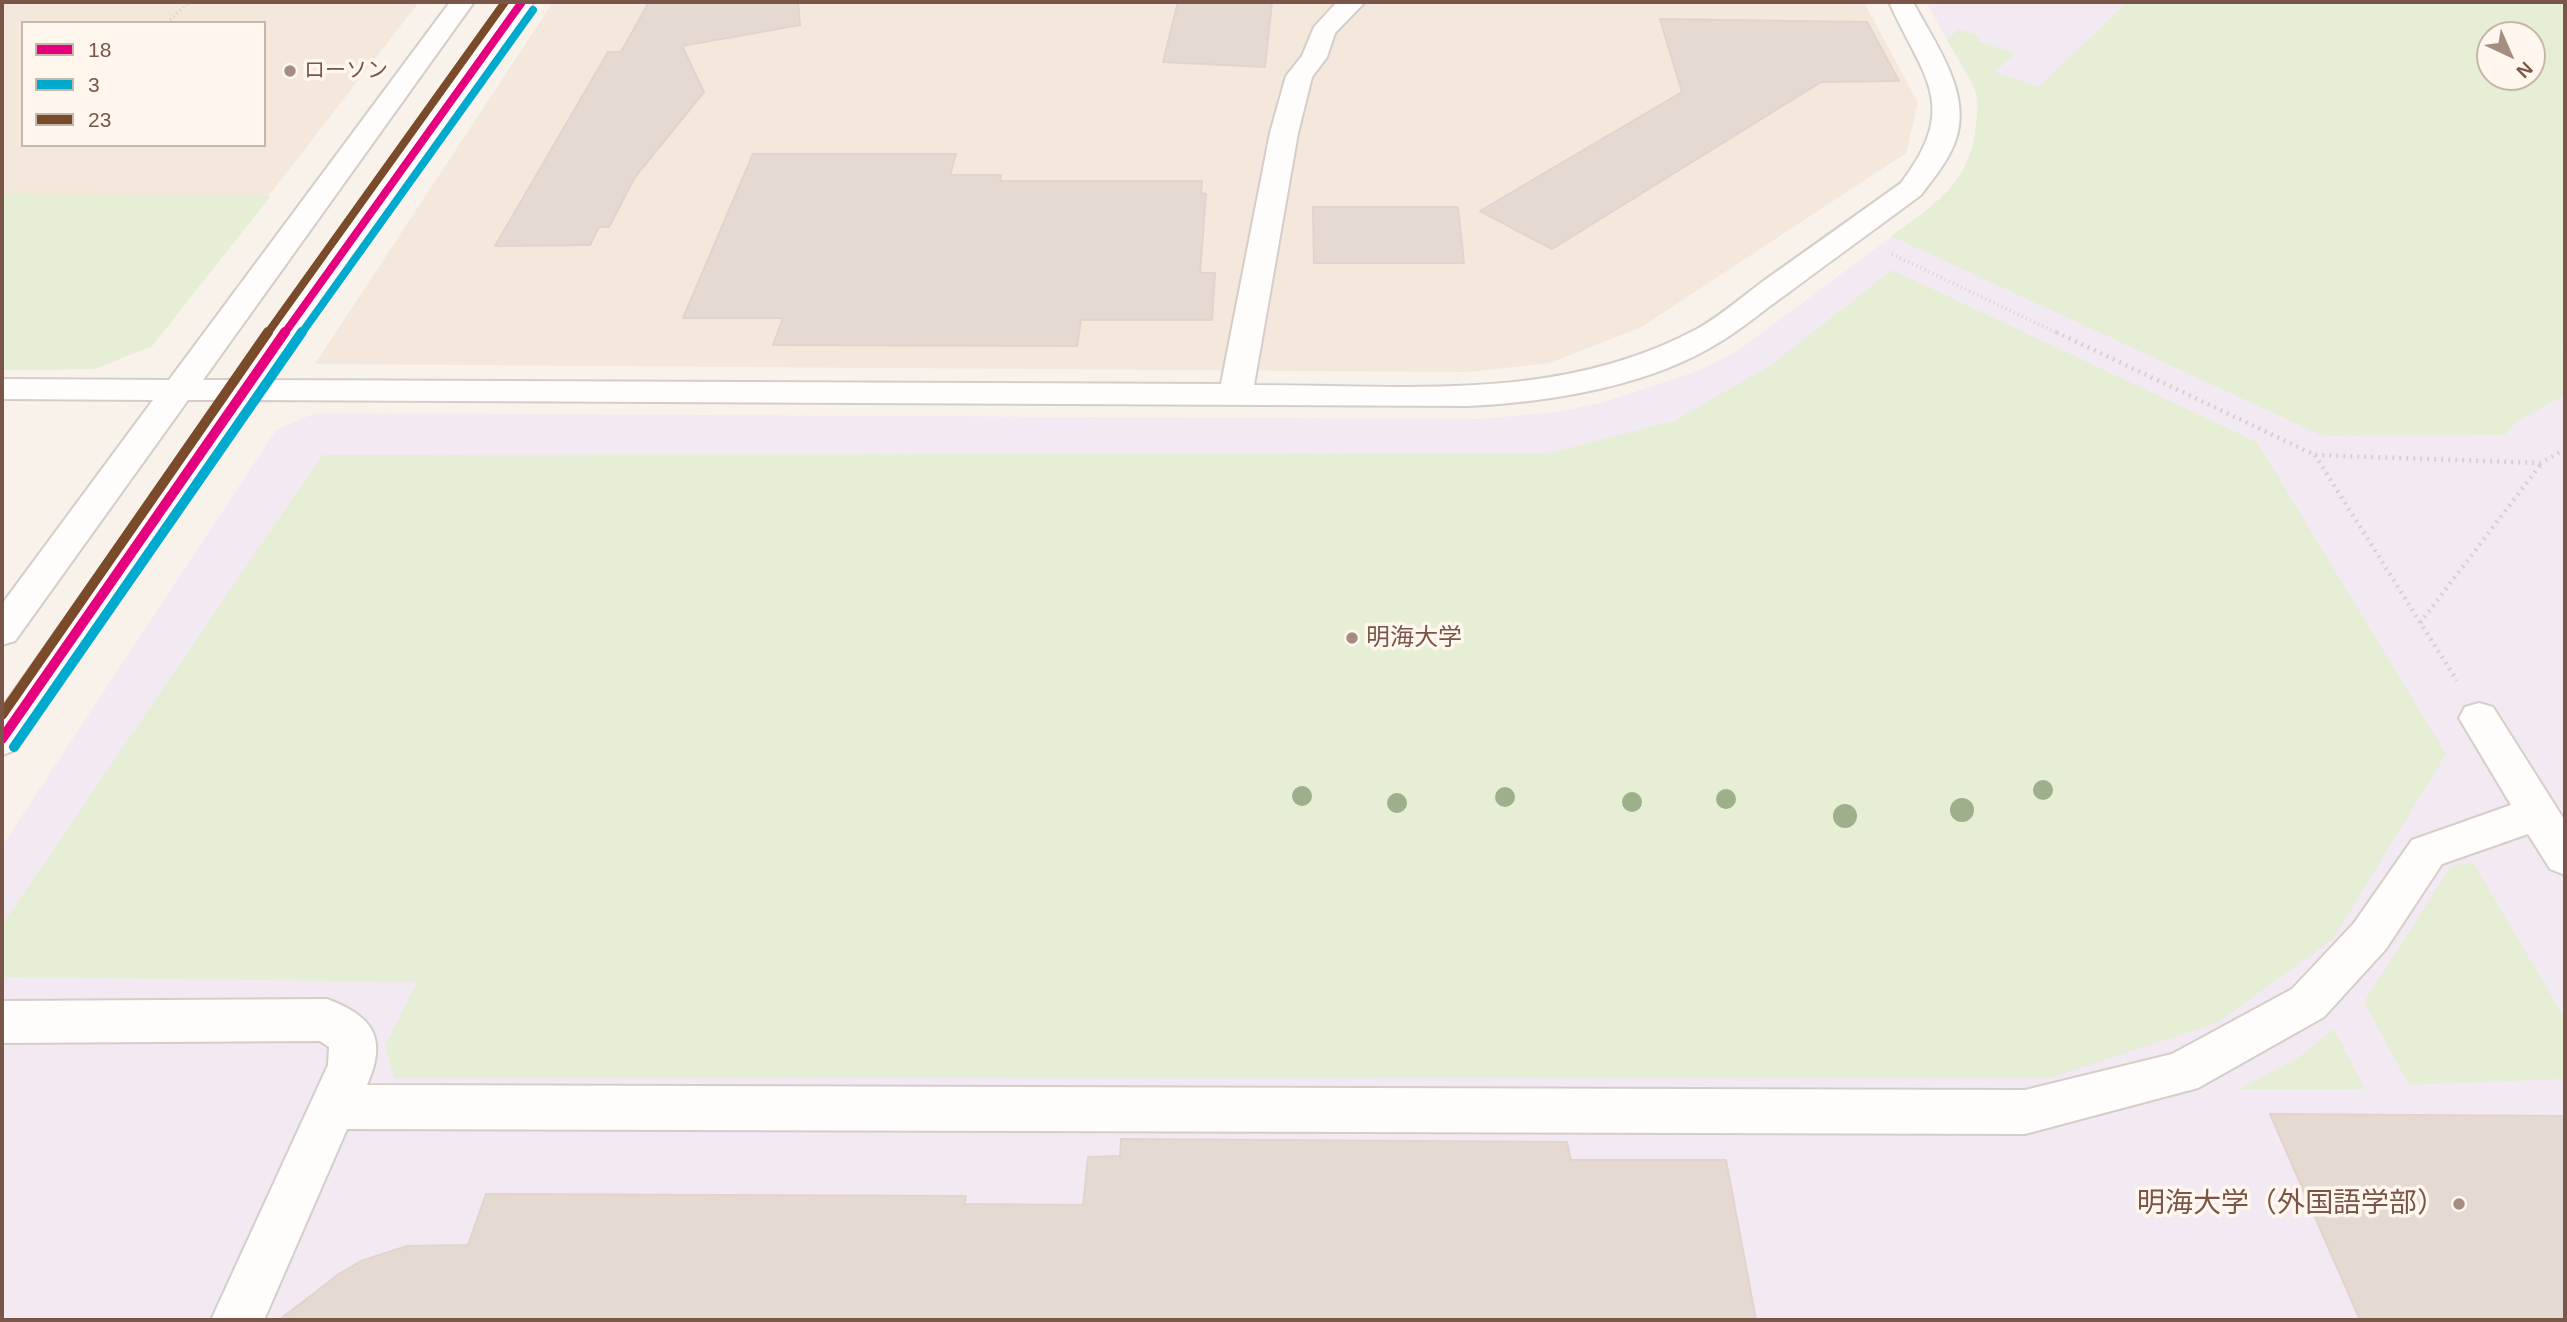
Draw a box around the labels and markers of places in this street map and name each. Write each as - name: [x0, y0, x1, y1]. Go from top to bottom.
- place label: ローソン: [304, 58, 388, 84]
- marker: ローソン: [282, 63, 298, 79]
- place label: 明海大学: [1366, 624, 1462, 652]
- marker: 明海大学: [1344, 630, 1360, 646]
- place label: 明海大学（外国語学部）: [2137, 1187, 2445, 1221]
- marker: 明海大学（外国語学部）: [2451, 1196, 2467, 1212]

